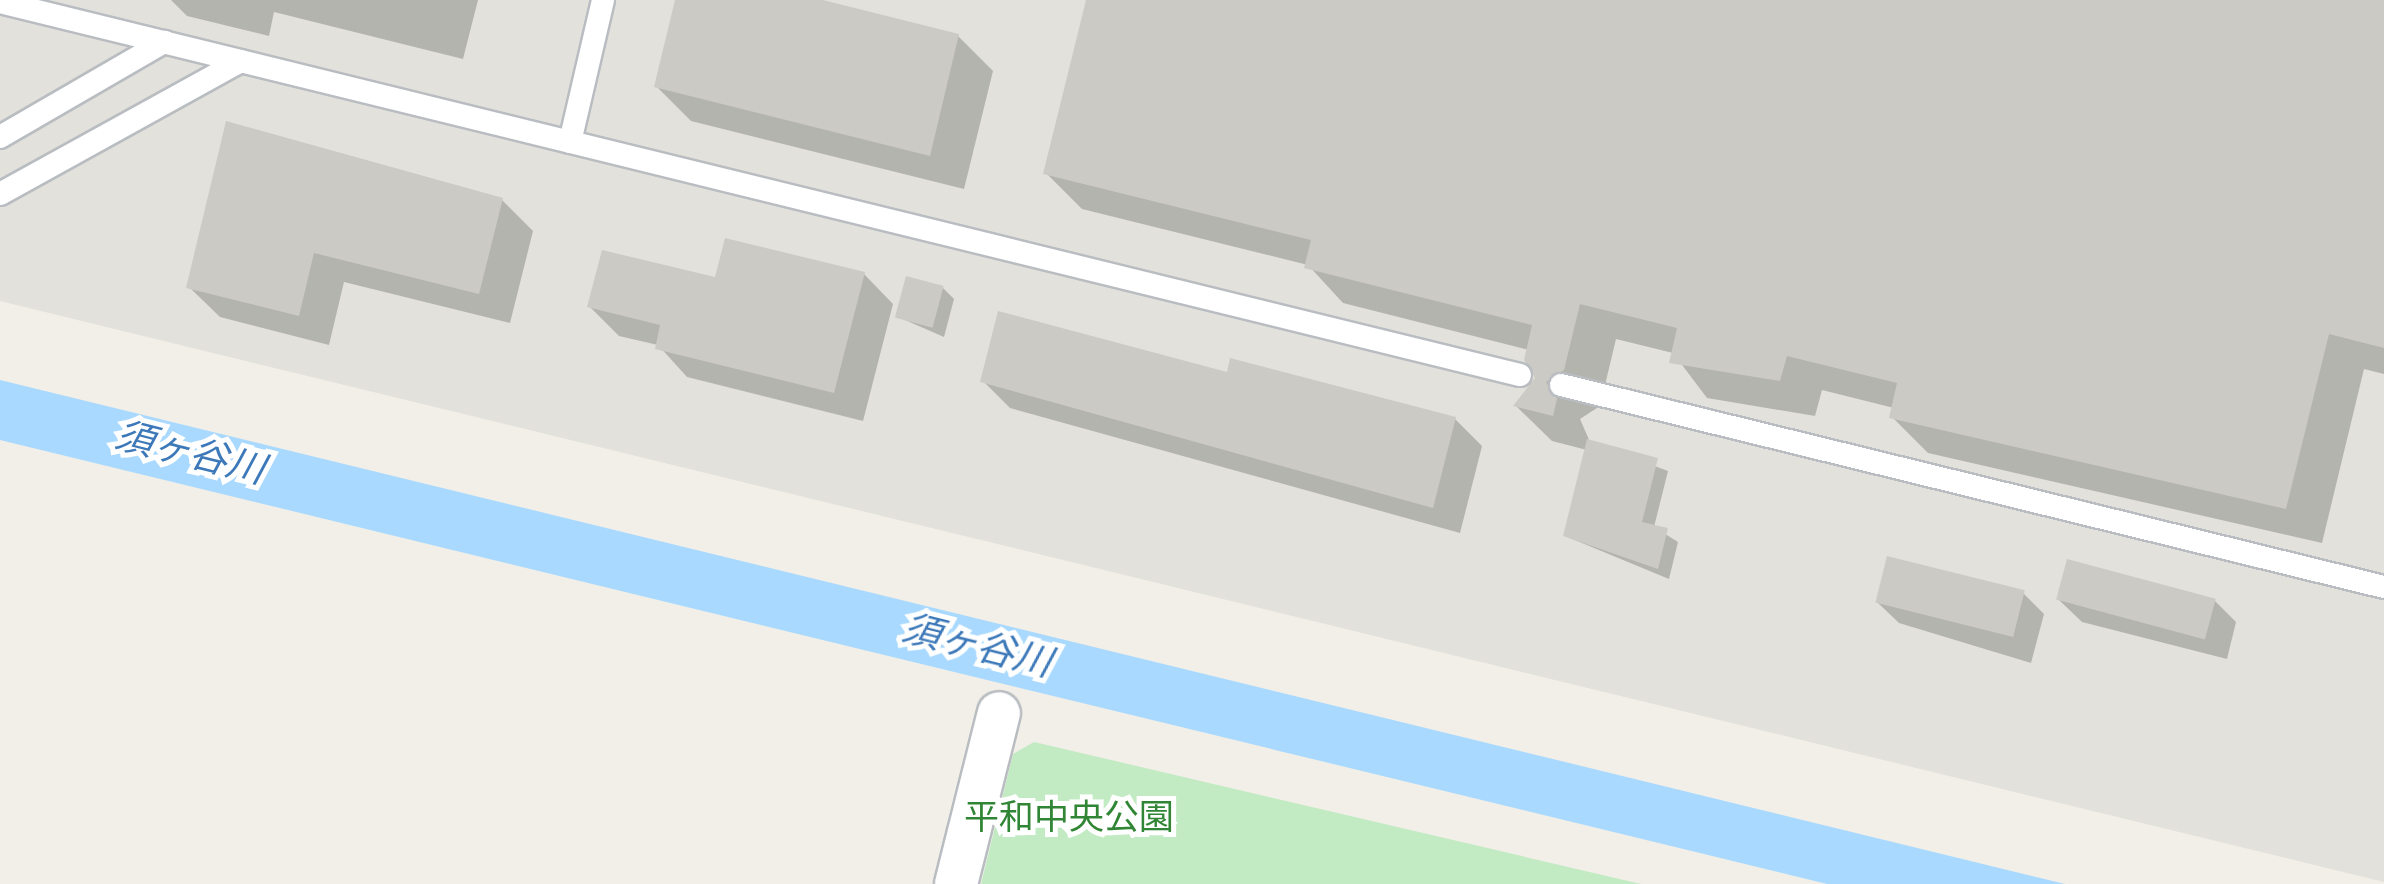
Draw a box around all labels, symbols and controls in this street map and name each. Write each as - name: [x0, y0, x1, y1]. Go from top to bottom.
- water label: 須ヶ谷川: [111, 412, 269, 494]
- water label: 須ヶ谷川: [898, 605, 1056, 687]
- park label: 平和中央公園: [964, 797, 1174, 839]

